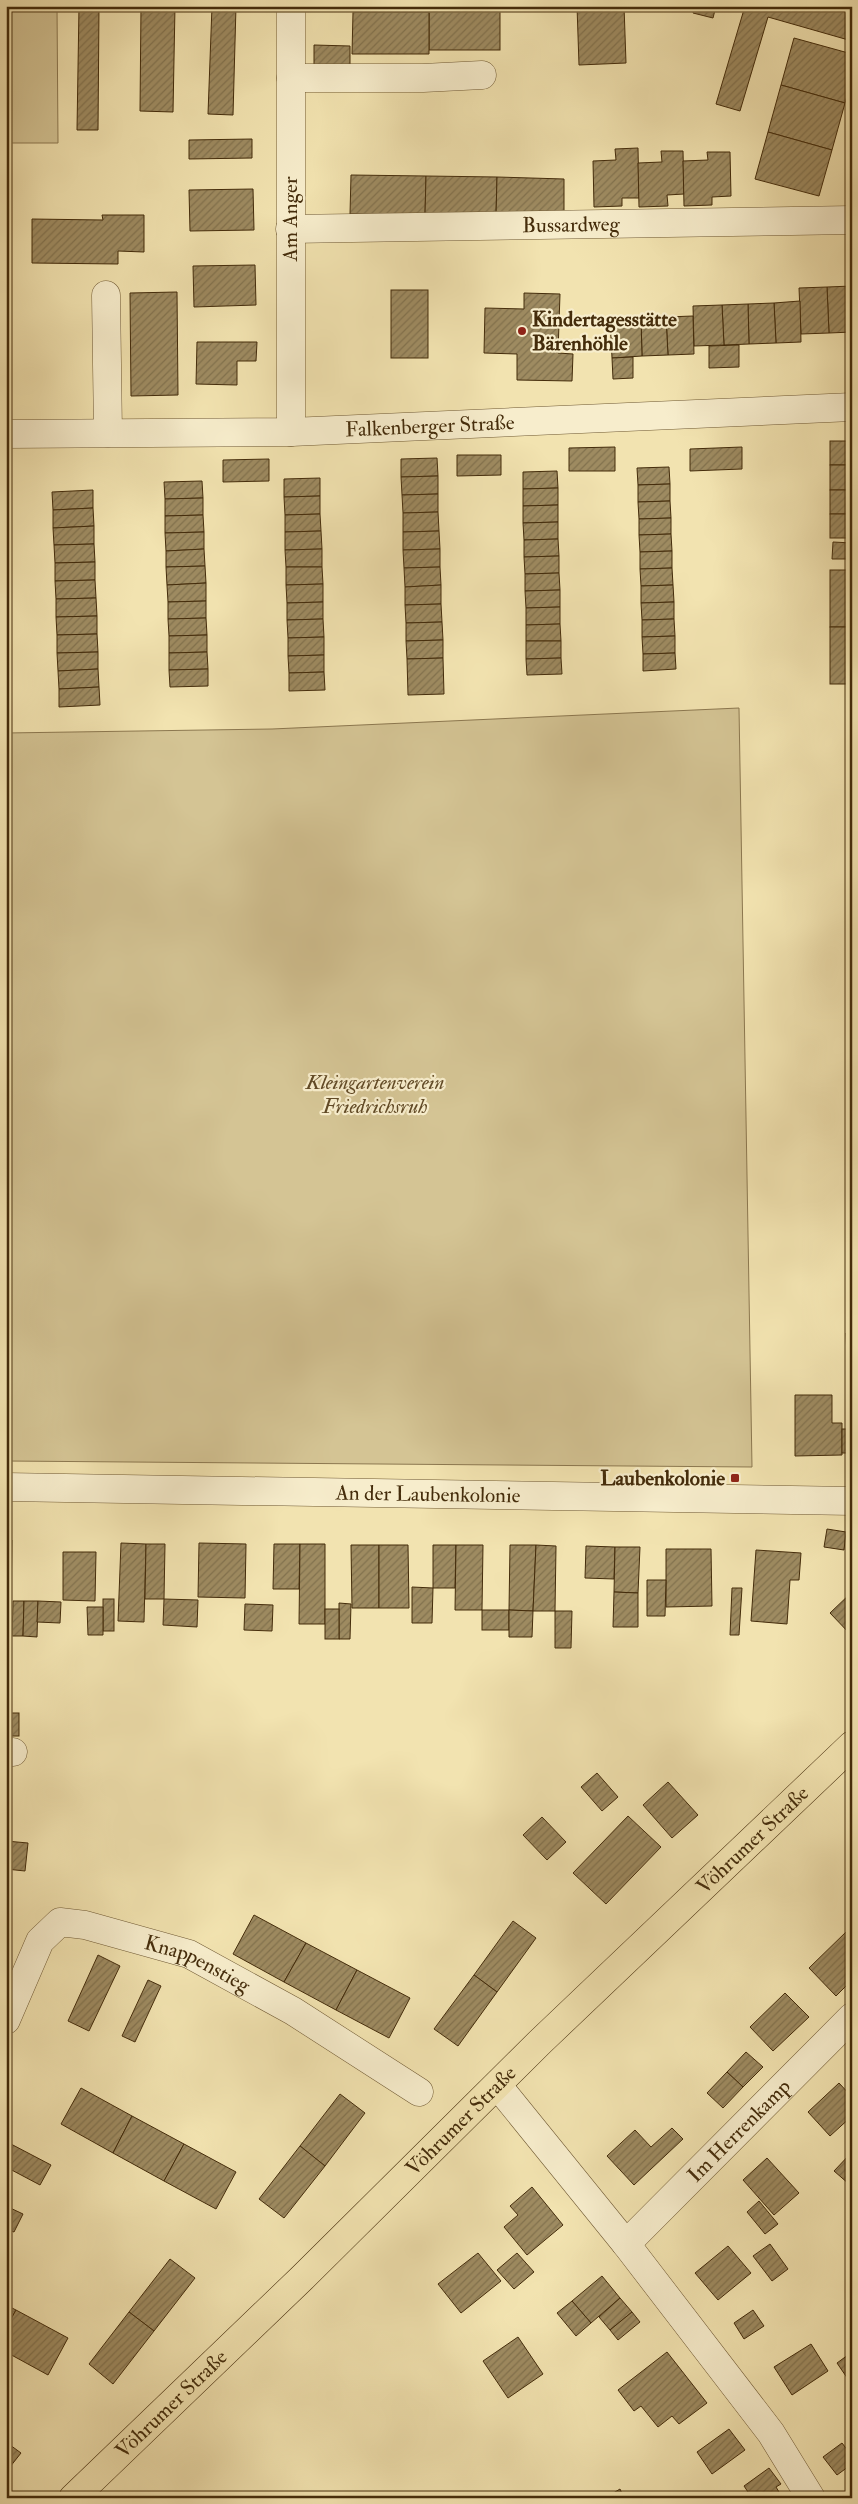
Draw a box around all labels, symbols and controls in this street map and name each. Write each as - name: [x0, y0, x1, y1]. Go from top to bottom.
- street label: Am Anger: [277, 176, 304, 263]
- street label: Bussardweg: [522, 211, 621, 239]
- place label: Kindertagesstätte Bärenhöhle: [532, 306, 677, 357]
- marker: Kindertagesstätte Bärenhöhle: [516, 325, 528, 337]
- street label: Falkenberger Straße: [345, 409, 515, 444]
- park label: Kleingartenverein Friedrichsruh: [305, 1069, 444, 1120]
- place label: Laubenkolonie: [600, 1465, 725, 1492]
- marker: Laubenkolonie: [729, 1472, 741, 1484]
- street label: An der Laubenkolonie: [334, 1479, 521, 1510]
- street label: Vöhrumer Straße: [691, 1780, 815, 1900]
- street label: Knappenstieg: [141, 1929, 256, 1999]
- street label: Vöhrumer Straße: [400, 2060, 522, 2182]
- street label: Im Herrenkamp: [682, 2073, 797, 2189]
- street label: Vöhrumer Straße: [110, 2344, 233, 2464]

